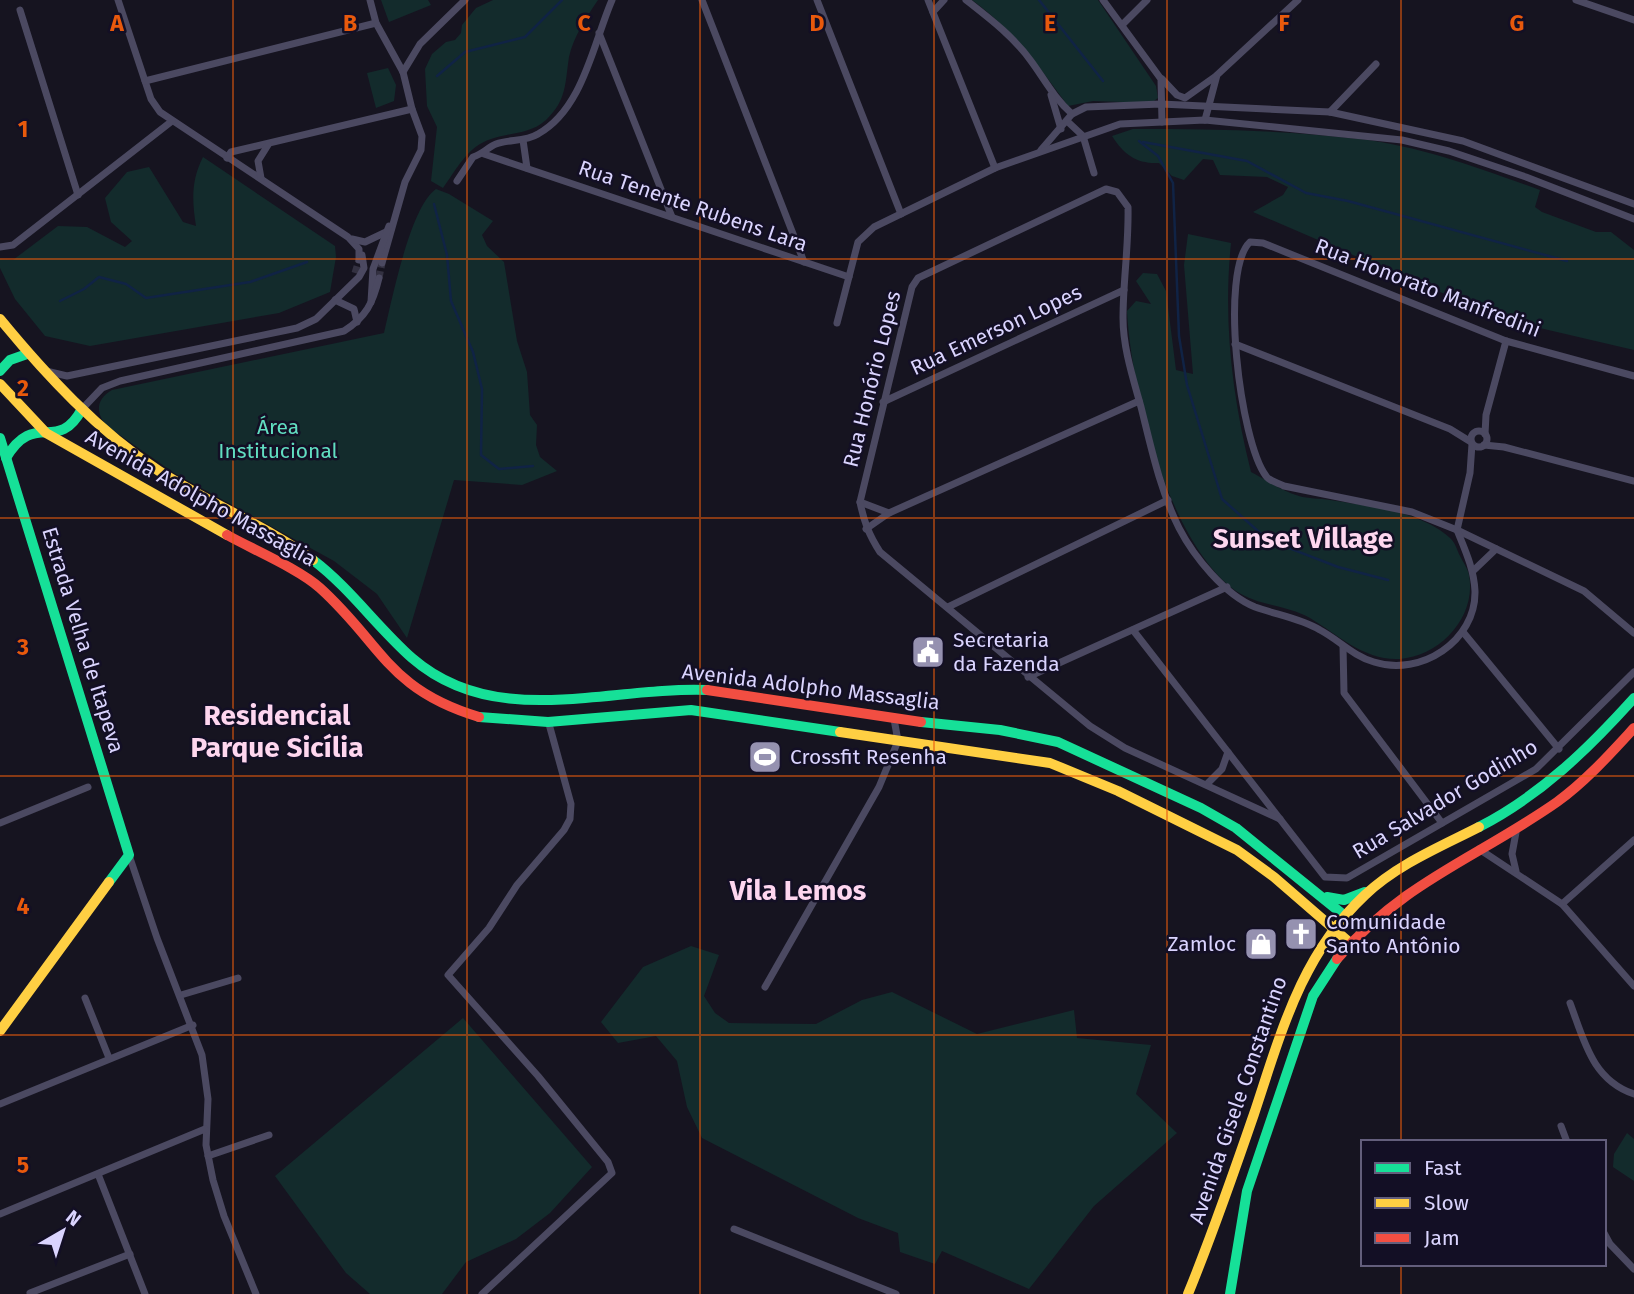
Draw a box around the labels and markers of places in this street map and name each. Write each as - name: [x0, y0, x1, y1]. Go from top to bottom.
- place label: Secretaria da Fazenda: [953, 627, 1060, 677]
- public building icon: Secretaria da Fazenda: [909, 633, 947, 671]
- sports icon: Crossfit Resenha: [746, 738, 784, 776]
- place label: Crossfit Resenha: [790, 744, 947, 770]
- place label: Comunidade Santo Antônio: [1326, 909, 1461, 959]
- church icon: Comunidade Santo Antônio: [1282, 915, 1320, 953]
- shop icon: Zamloc: [1242, 925, 1280, 963]
- place label: Zamloc: [1168, 931, 1236, 957]

